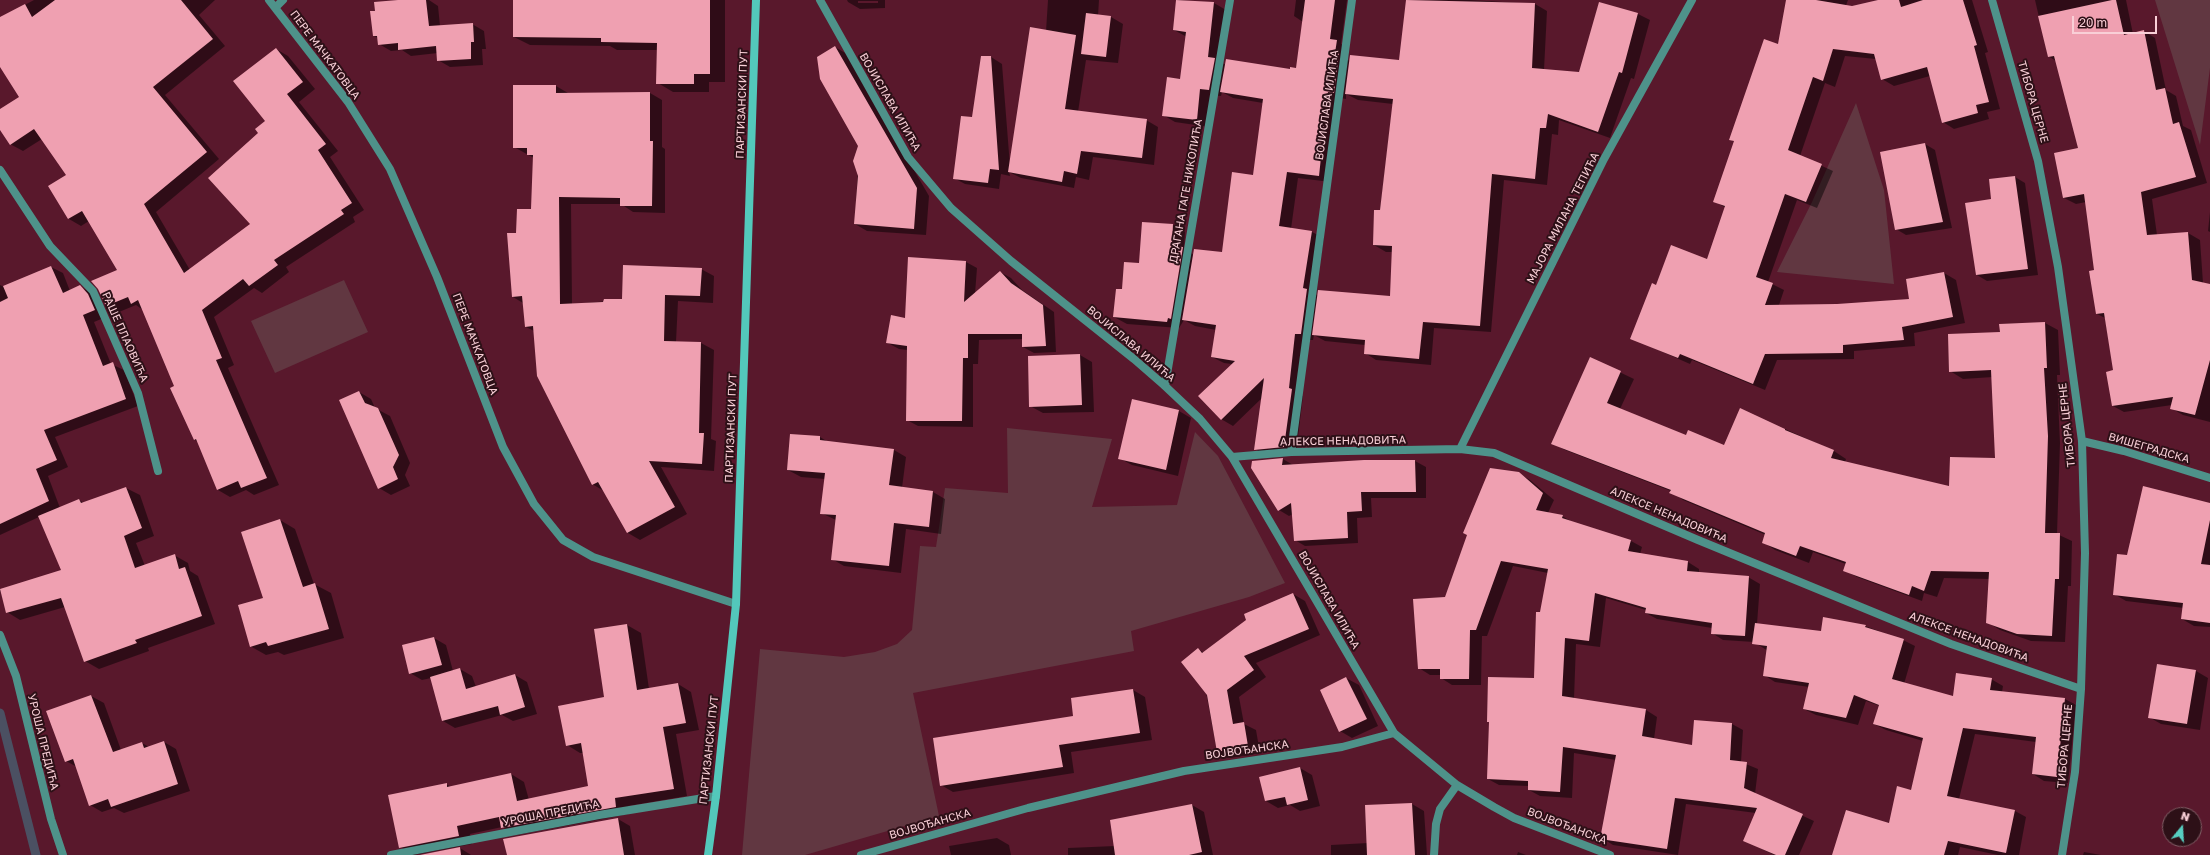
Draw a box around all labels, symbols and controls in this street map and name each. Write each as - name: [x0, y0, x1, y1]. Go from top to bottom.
- street label: ПЕРЕ МАЧКАТОВЦА: [287, 8, 363, 102]
- scale bar: [2074, 8, 2159, 34]
- text: 20 m: [2079, 15, 2107, 30]
- street label: ПАРТИЗАНСКИ ПУТ: [733, 49, 751, 159]
- street label: ВОЈИСЛАВА ИЛИЋА: [1313, 49, 1341, 161]
- street label: ВОЈИСЛАВА ИЛИЋА: [857, 51, 923, 153]
- street label: ТИБОРА ЦЕРНЕ: [2015, 60, 2051, 144]
- street label: ДРАГАНА ГАГЕ НИКОЛИЋА: [1167, 118, 1205, 264]
- street label: МАЈОРА МИЛАНА ТЕПИЋА: [1524, 150, 1602, 286]
- street label: РАШЕ ПЛАОВИЋА: [99, 290, 151, 384]
- street label: ПЕРЕ МАЧКАТОВЦА: [450, 291, 500, 397]
- street label: ВОЈИСЛАВА ИЛИЋА: [1084, 303, 1178, 385]
- street label: ПАРТИЗАНСКИ ПУТ: [722, 373, 740, 483]
- street label: ТИБОРА ЦЕРНЕ: [2056, 382, 2078, 468]
- street label: ВИШЕГРАДСКА: [2107, 430, 2191, 466]
- street label: АЛЕКСЕ НЕНАДОВИЋА: [1280, 433, 1406, 449]
- street label: АЛЕКСЕ НЕНАДОВИЋА: [1608, 484, 1730, 546]
- street label: ВОЈИСЛАВА ИЛИЋА: [1296, 549, 1362, 651]
- street label: АЛЕКСЕ НЕНАДОВИЋА: [1908, 609, 2030, 665]
- street label: УРОША ПРЕДИЋА: [25, 693, 61, 791]
- street label: ПАРТИЗАНСКИ ПУТ: [697, 695, 721, 805]
- street label: ТИБОРА ЦЕРНЕ: [2055, 703, 2075, 789]
- street label: ВОЈВОЂАНСКА: [1204, 738, 1290, 762]
- street label: УРОША ПРЕДИЋА: [501, 797, 601, 829]
- street label: ВОЈВОЂАНСКА: [1525, 805, 1609, 847]
- street label: ВОЈВОЂАНСКА: [888, 806, 972, 842]
- north arrow: [2162, 807, 2202, 847]
- text: N: [2180, 809, 2192, 824]

